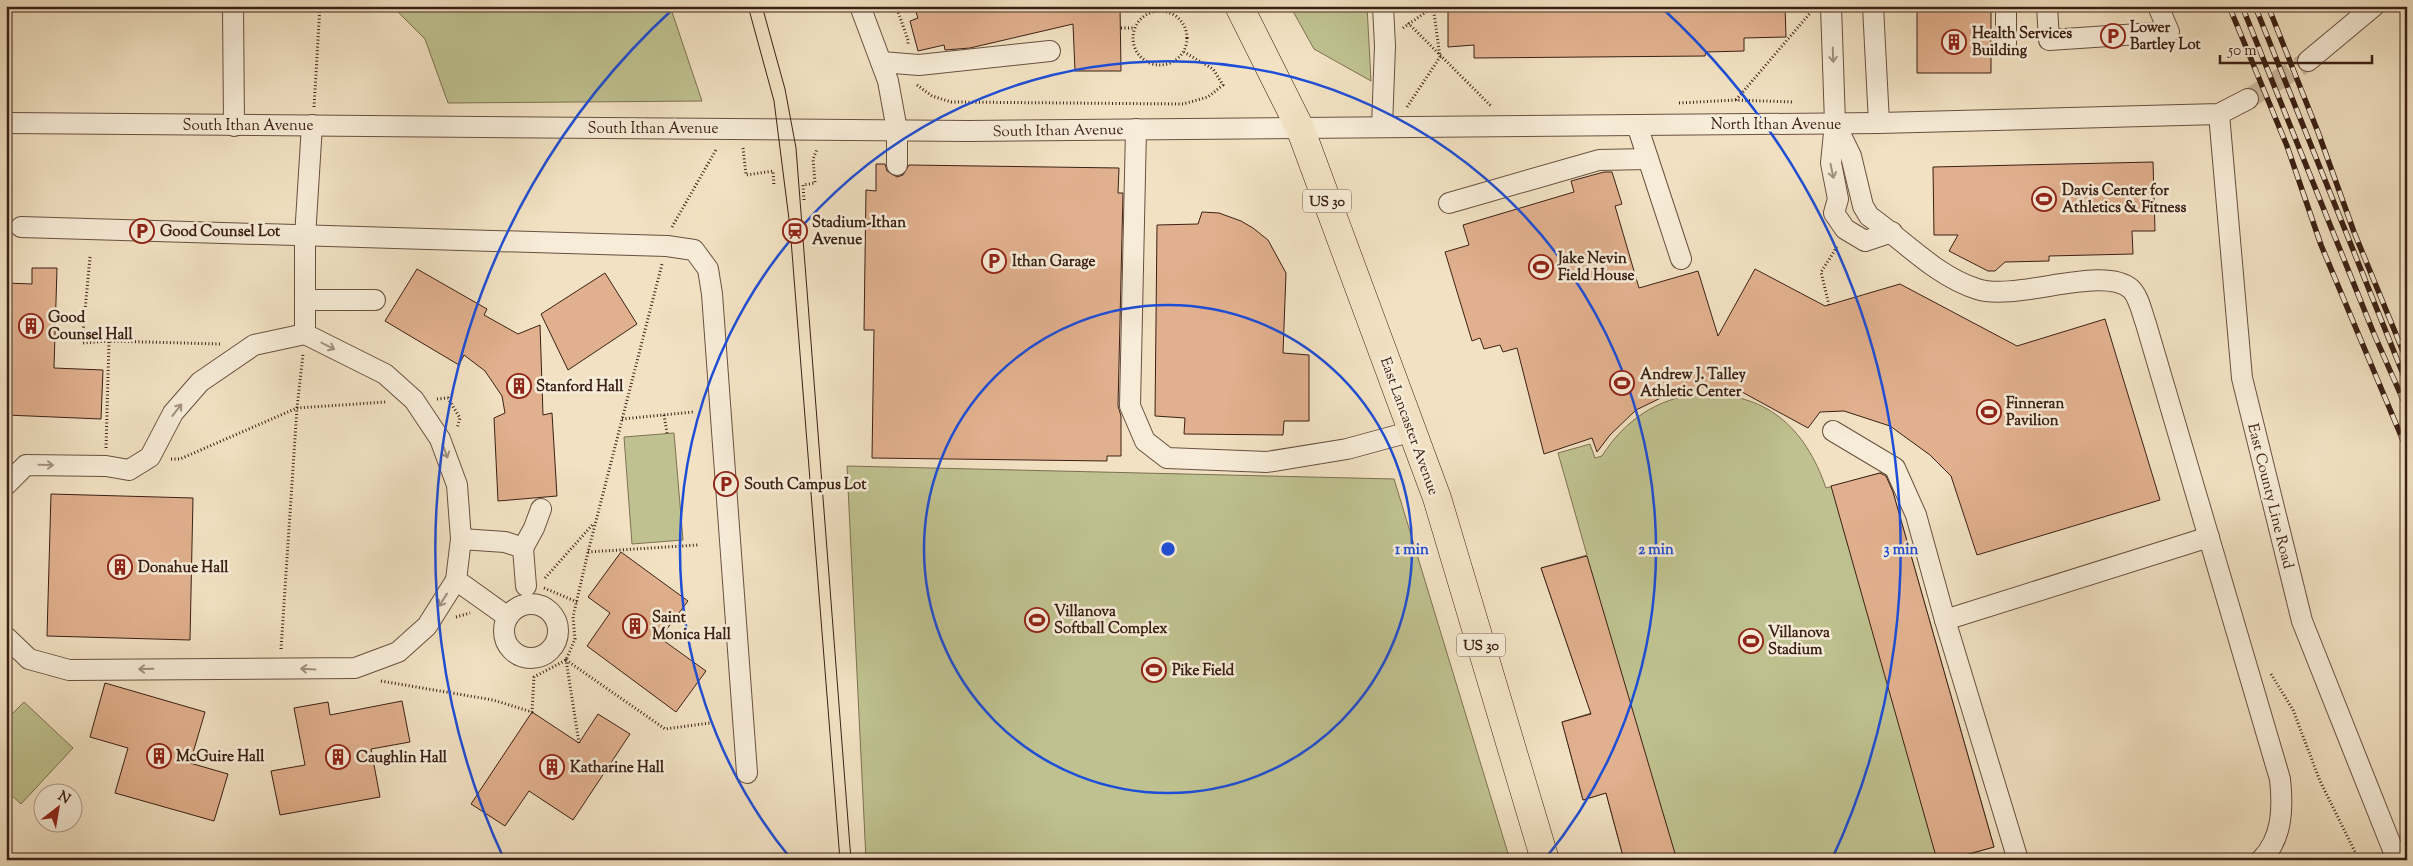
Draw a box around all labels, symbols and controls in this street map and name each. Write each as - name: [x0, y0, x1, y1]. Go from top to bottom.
- place label: Lower Bartley Lot: [2130, 18, 2202, 56]
- parking icon: Lower Bartley Lot: [2100, 23, 2126, 49]
- place label: Health Services Building: [1972, 24, 2072, 62]
- building icon: Health Services Building: [1941, 29, 1967, 55]
- scale bar: [2220, 32, 2373, 64]
- text: 50 m: [2227, 41, 2257, 62]
- one-way arrow: [1828, 47, 1837, 63]
- street label: North Ithan Avenue: [1711, 115, 1841, 136]
- street label: South Ithan Avenue: [183, 116, 313, 137]
- street label: South Ithan Avenue: [588, 119, 718, 140]
- street label: South Ithan Avenue: [992, 120, 1124, 143]
- one-way arrow: [1828, 163, 1838, 179]
- place label: Davis Center for Athletics & Fitness: [2062, 181, 2187, 219]
- sports icon: Davis Center for Athletics & Fitness: [2031, 186, 2057, 212]
- road number: US 30: [1303, 190, 1351, 212]
- place label: Stadium-Ithan Avenue: [812, 213, 906, 251]
- parking icon: Good Counsel Lot: [129, 218, 155, 244]
- station icon: Stadium-Ithan Avenue: [782, 218, 808, 244]
- place label: Good Counsel Lot: [160, 222, 281, 243]
- parking icon: Ithan Garage: [981, 248, 1007, 274]
- place label: Jake Nevin Field House: [1557, 249, 1635, 287]
- place label: Ithan Garage: [1012, 252, 1095, 273]
- sports icon: Jake Nevin Field House: [1528, 254, 1554, 280]
- place label: Good Counsel Hall: [48, 308, 134, 346]
- building icon: Good Counsel Hall: [18, 313, 44, 339]
- one-way arrow: [320, 342, 335, 351]
- street label: East Lancaster Avenue: [1374, 355, 1443, 498]
- place label: Andrew J. Talley Athletic Center: [1640, 365, 1746, 403]
- sports icon: Andrew J. Talley Athletic Center: [1609, 370, 1635, 396]
- building icon: Stanford Hall: [506, 373, 532, 399]
- place label: Stanford Hall: [536, 377, 624, 398]
- place label: Finneran Pavilion: [2006, 394, 2064, 432]
- sports icon: Finneran Pavilion: [1976, 399, 2002, 425]
- one-way arrow: [172, 403, 182, 417]
- street label: East County Line Road: [2241, 421, 2298, 572]
- one-way arrow: [441, 443, 450, 459]
- one-way arrow: [38, 460, 54, 470]
- parking icon: South Campus Lot: [713, 471, 739, 497]
- place label: South Campus Lot: [744, 475, 867, 496]
- centre of rings: [1159, 540, 1177, 558]
- text: 1 min: [1395, 540, 1429, 561]
- text: 2 min: [1638, 540, 1674, 561]
- text: 3 min: [1884, 540, 1919, 561]
- building icon: Donahue Hall: [107, 554, 133, 580]
- place label: Donahue Hall: [138, 558, 229, 579]
- one-way arrow: [438, 592, 448, 606]
- place label: Villanova Softball Complex: [1054, 602, 1168, 640]
- sports icon: Villanova Softball Complex: [1024, 607, 1050, 633]
- place label: Saint Monica Hall: [652, 608, 732, 646]
- building icon: Saint Monica Hall: [622, 613, 648, 639]
- place label: Villanova Stadium: [1768, 623, 1830, 661]
- sports icon: Villanova Stadium: [1738, 628, 1764, 654]
- road number: US 30: [1457, 634, 1505, 656]
- sports icon: Pike Field: [1141, 657, 1167, 683]
- place label: Pike Field: [1172, 661, 1235, 682]
- one-way arrow: [138, 664, 154, 674]
- one-way arrow: [300, 665, 316, 674]
- building icon: McGuire Hall: [146, 743, 172, 769]
- building icon: Caughlin Hall: [325, 744, 351, 770]
- place label: McGuire Hall: [176, 747, 265, 768]
- place label: Caughlin Hall: [356, 748, 448, 769]
- building icon: Katharine Hall: [539, 754, 565, 780]
- place label: Katharine Hall: [570, 758, 665, 779]
- north arrow: [32, 784, 82, 834]
- text: N: [54, 787, 74, 810]

